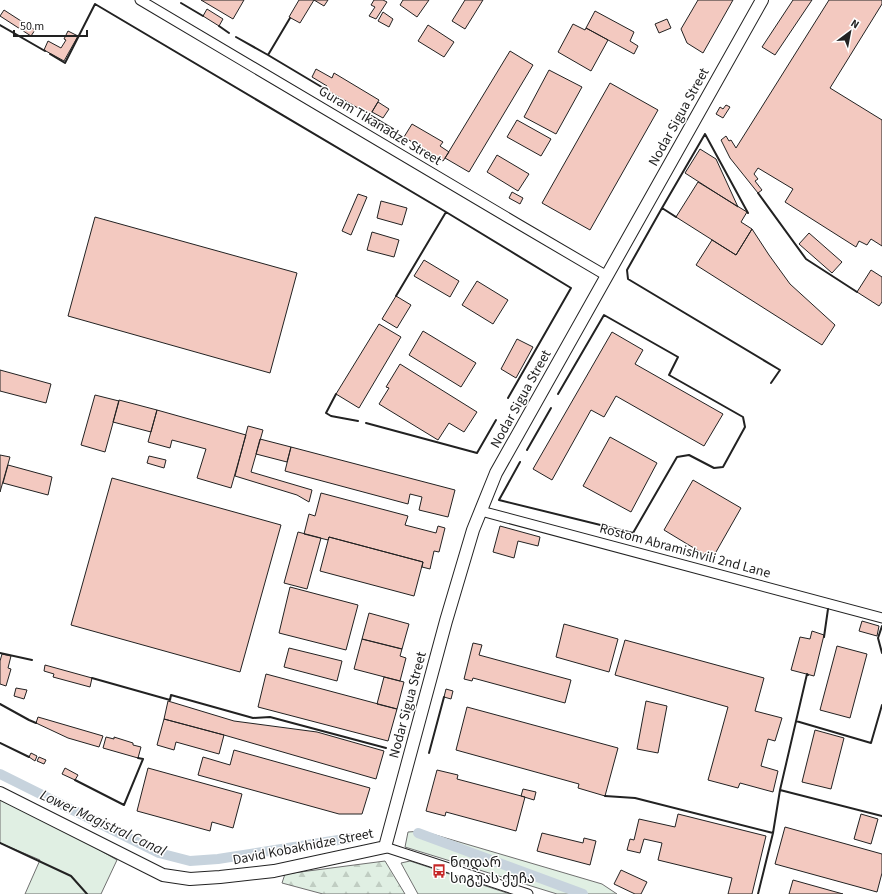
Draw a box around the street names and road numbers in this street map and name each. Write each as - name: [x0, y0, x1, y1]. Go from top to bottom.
- street label: Nodar Sigua Street: [644, 64, 714, 170]
- street label: Guram Tikanadze Street: [315, 81, 445, 171]
- street label: Nodar Sigua Street: [486, 346, 556, 452]
- street label: Rostom Abramishvili 2nd Lane: [597, 519, 773, 584]
- street label: Nodar Sigua Street: [384, 649, 432, 761]
- street label: David Kobakhidze Street: [231, 824, 375, 870]

